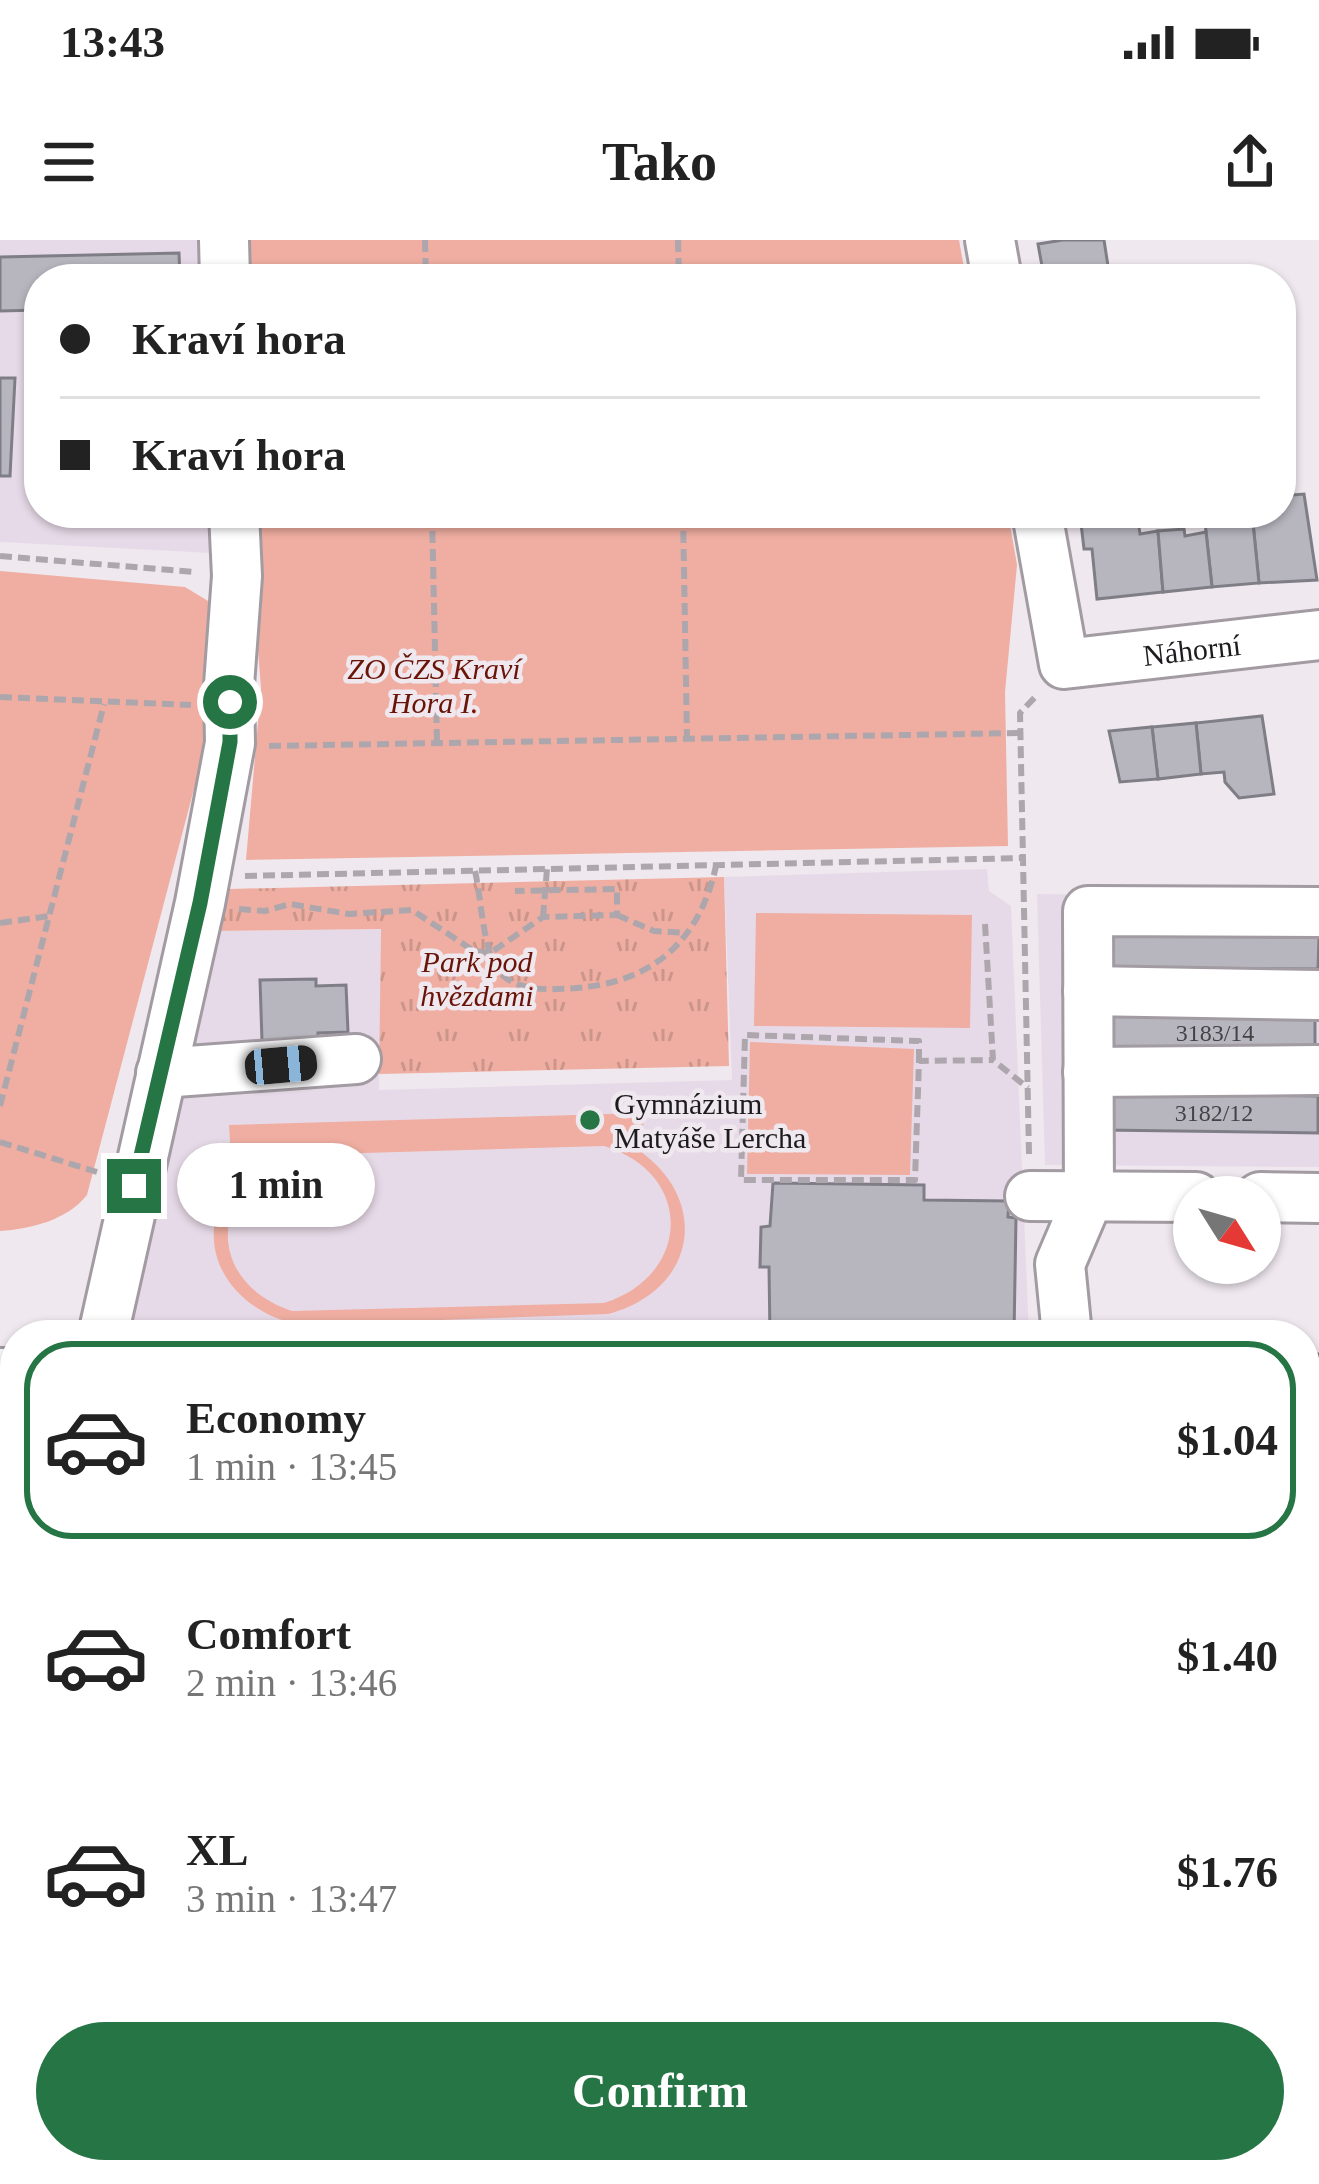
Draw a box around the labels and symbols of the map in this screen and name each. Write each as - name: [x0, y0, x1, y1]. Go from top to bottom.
- street label: Náhorní: [1141, 627, 1243, 671]
- park label: ZO ČZS Kraví Hora I.: [347, 652, 523, 719]
- route start: [203, 675, 257, 729]
- park label: Park pod hvězdami: [420, 945, 534, 1012]
- house number: 3183/14: [1176, 1020, 1254, 1046]
- car: [244, 1044, 318, 1086]
- place label: Gymnázium Matyáše Lercha: [614, 1087, 806, 1154]
- house number: 3182/12: [1175, 1100, 1253, 1126]
- marker: Gymnázium Matyáše Lercha: [577, 1107, 603, 1133]
- callout: 1 min: [176, 1144, 374, 1228]
- route end: [107, 1159, 161, 1213]
- north arrow: [1173, 1176, 1281, 1284]

